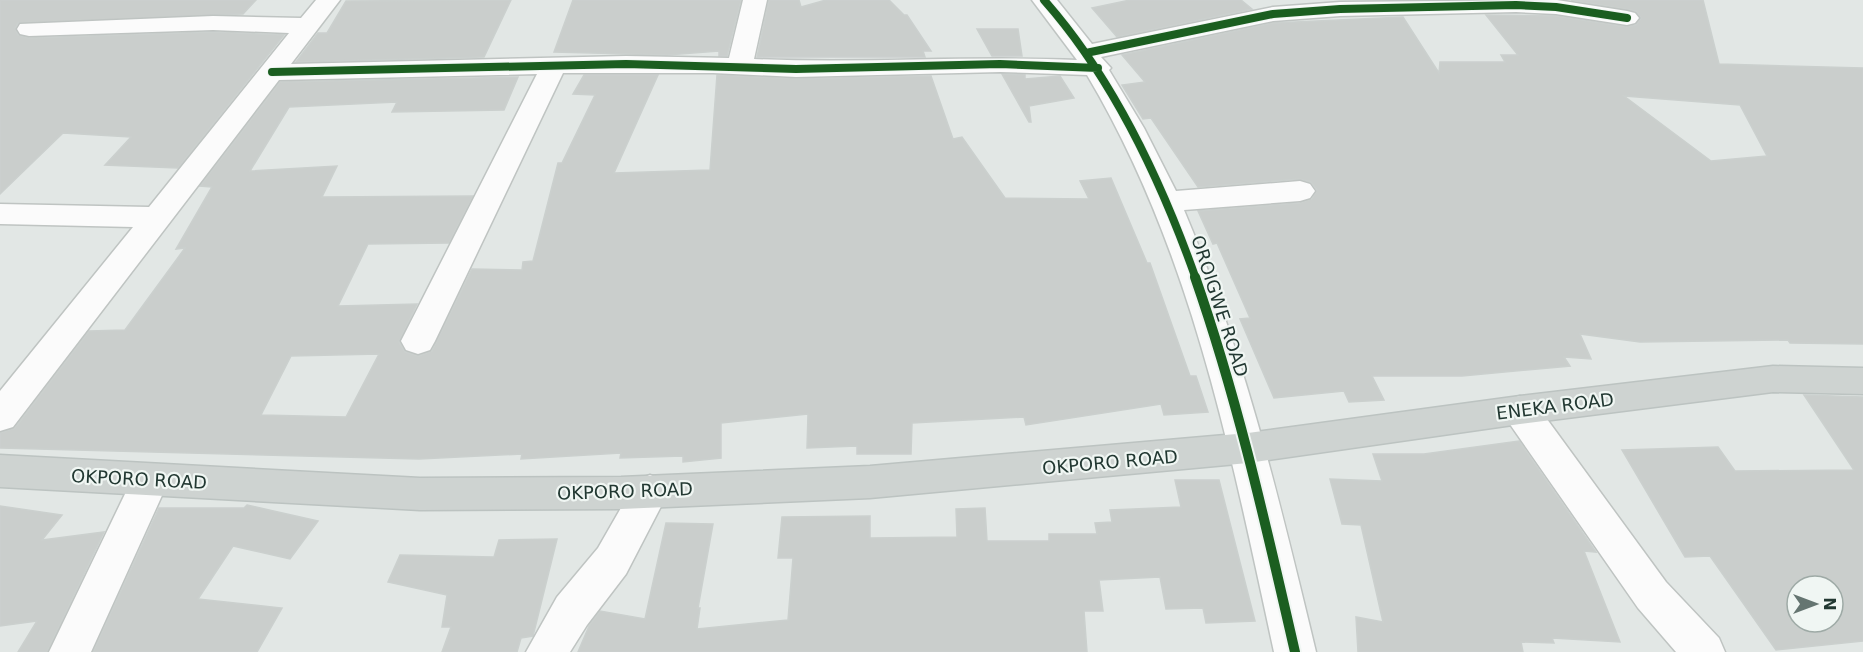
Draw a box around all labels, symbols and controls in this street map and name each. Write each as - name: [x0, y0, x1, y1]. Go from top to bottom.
- street label: OROIGWE ROAD: [1187, 233, 1253, 379]
- street label: ENEKA ROAD: [1495, 388, 1615, 424]
- street label: OKPORO ROAD: [1041, 446, 1179, 478]
- street label: OKPORO ROAD: [71, 465, 207, 493]
- street label: OKPORO ROAD: [557, 478, 693, 504]
- north arrow: [1785, 574, 1845, 634]
- text: N: [1820, 597, 1839, 611]

